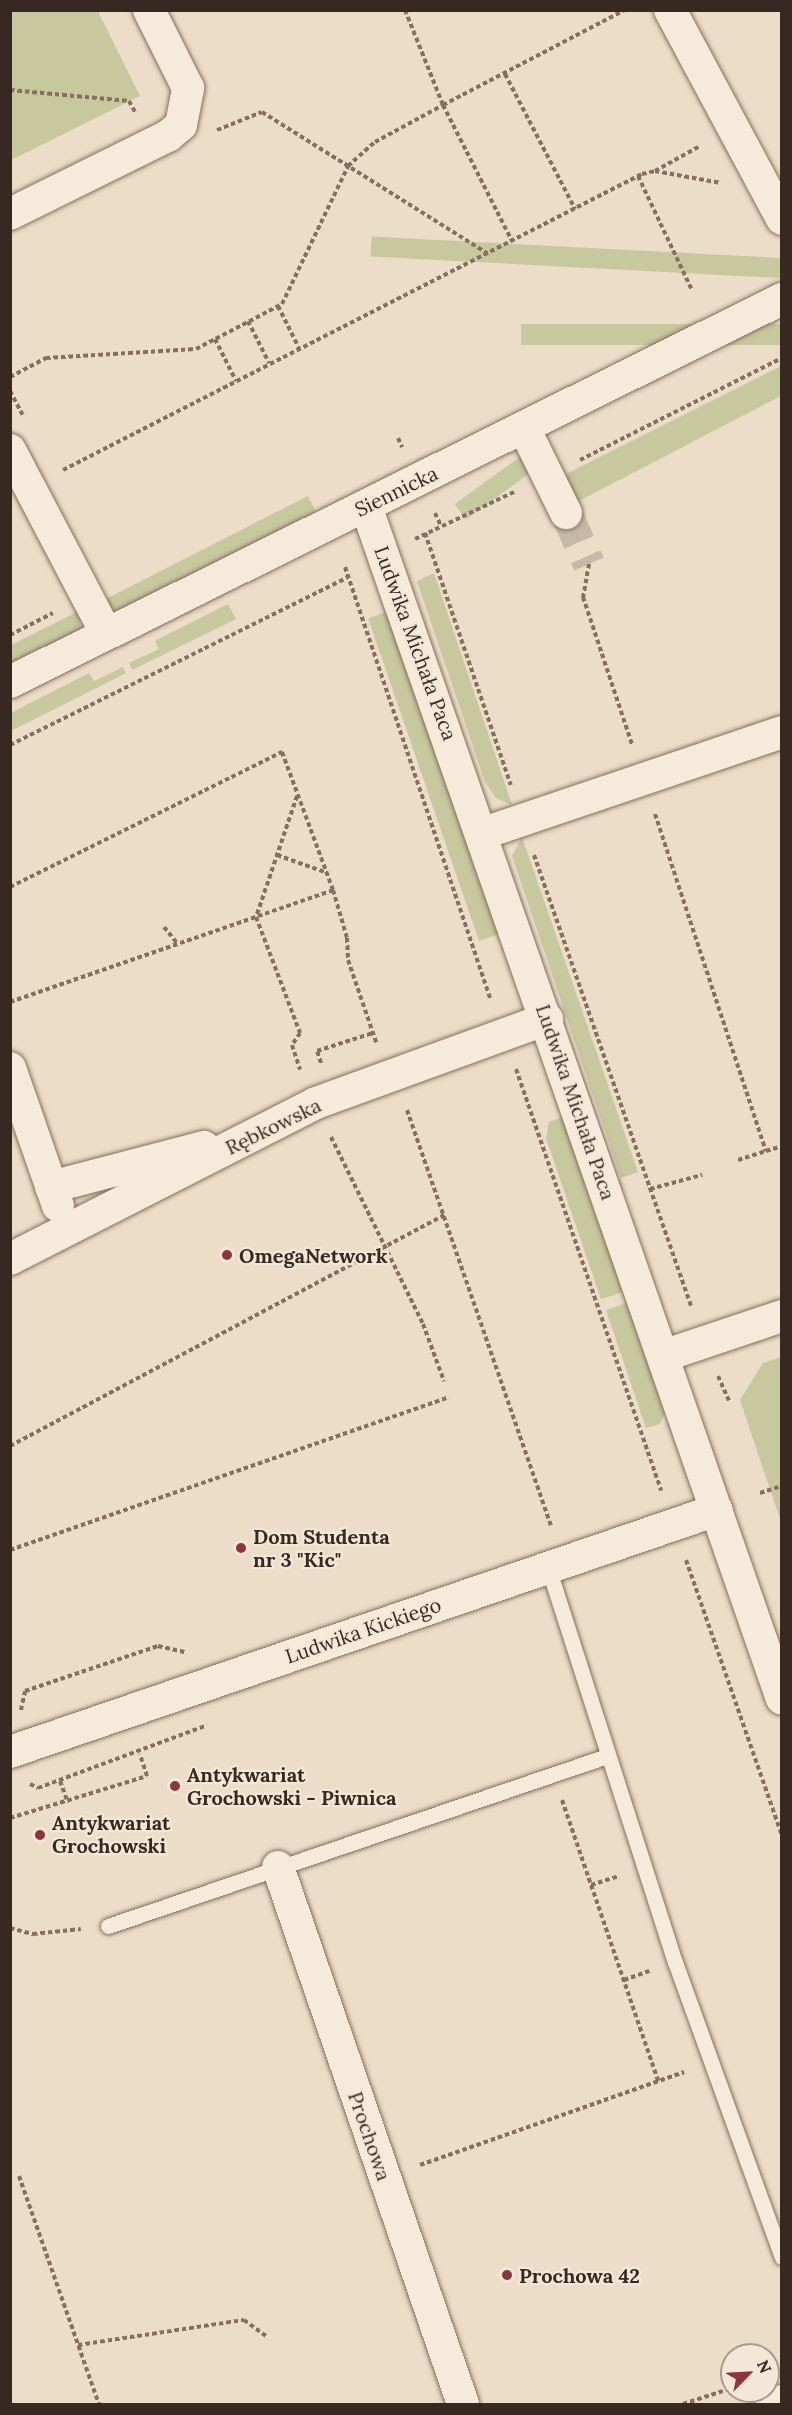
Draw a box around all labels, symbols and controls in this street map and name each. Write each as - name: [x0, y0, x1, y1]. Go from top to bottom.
- street label: Siennicka: [351, 461, 441, 521]
- street label: Ludwika Michała Paca: [370, 543, 462, 743]
- street label: Ludwika Michała Paca: [531, 1001, 621, 1203]
- street label: Rębkowska: [221, 1093, 325, 1159]
- place label: OmegaNetwork: [239, 1243, 388, 1267]
- marker: OmegaNetwork: [220, 1248, 234, 1262]
- place label: Dom Studenta nr 3 "Kic": [253, 1524, 390, 1571]
- marker: Dom Studenta nr 3 "Kic": [234, 1541, 248, 1555]
- street label: Ludwika Kickiego: [282, 1592, 444, 1668]
- place label: Antykwariat Grochowski - Piwnica: [187, 1762, 396, 1809]
- marker: Antykwariat Grochowski - Piwnica: [168, 1779, 182, 1793]
- place label: Antykwariat Grochowski: [52, 1811, 170, 1858]
- marker: Antykwariat Grochowski: [33, 1828, 47, 1842]
- street label: Prochowa: [344, 2088, 396, 2184]
- place label: Prochowa 42: [519, 2263, 640, 2287]
- marker: Prochowa 42: [500, 2268, 514, 2282]
- north arrow: [720, 2343, 780, 2403]
- text: N: [753, 2357, 776, 2376]

